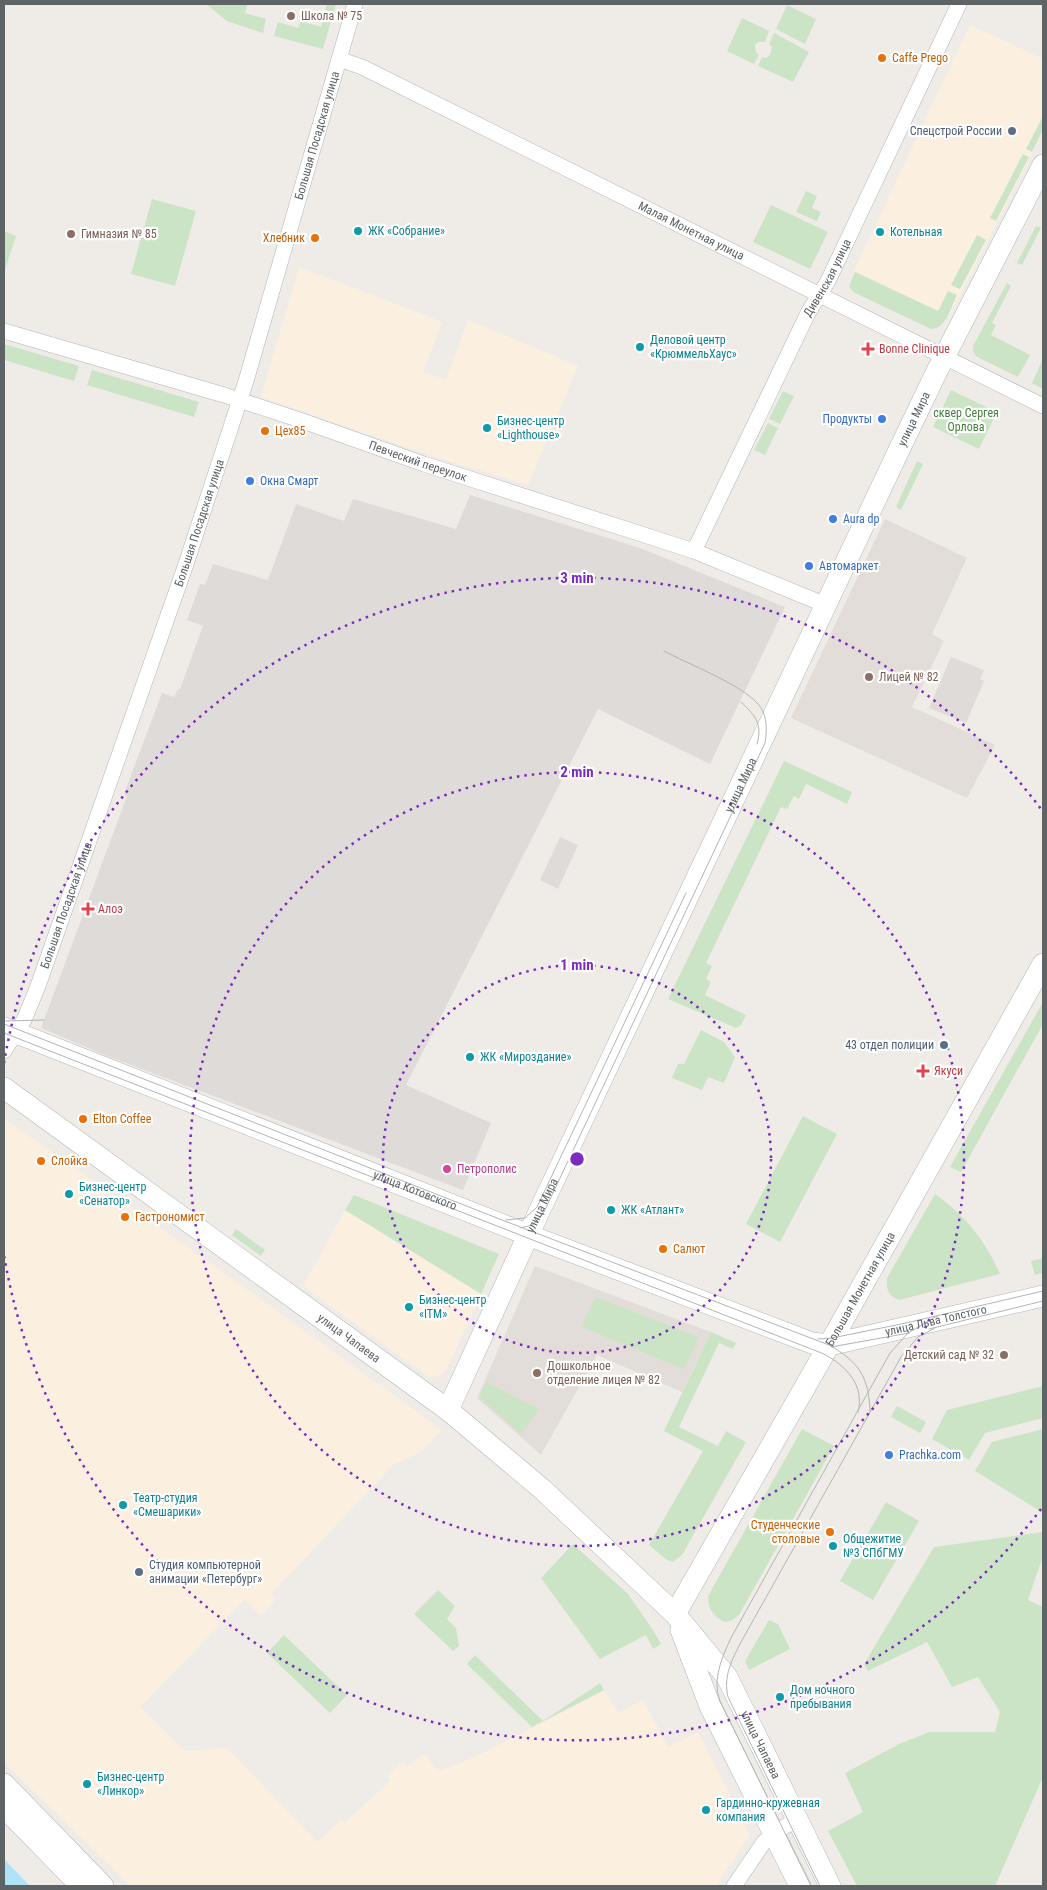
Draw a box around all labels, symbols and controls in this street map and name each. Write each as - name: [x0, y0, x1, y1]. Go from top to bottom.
- place label: Школа № 75: [301, 9, 362, 23]
- marker: Школа № 75: [285, 10, 297, 22]
- place label: Caffe Prego: [892, 51, 948, 65]
- marker: Caffe Prego: [876, 52, 888, 64]
- street label: Большая Посадская улица: [292, 69, 342, 201]
- place label: Спецстрой России: [910, 124, 1002, 138]
- marker: Спецстрой России: [1006, 125, 1018, 137]
- street label: Малая Монетная улица: [636, 199, 747, 263]
- place label: ЖК «Собрание»: [368, 224, 445, 238]
- marker: ЖК «Собрание»: [352, 225, 364, 237]
- place label: Котельная: [890, 225, 942, 239]
- marker: Котельная: [874, 226, 886, 238]
- place label: Гимназия № 85: [81, 227, 157, 241]
- marker: Гимназия № 85: [65, 228, 77, 240]
- place label: Хлебник: [263, 231, 305, 245]
- marker: Хлебник: [309, 232, 321, 244]
- street label: Дивенская улица: [800, 237, 854, 319]
- place label: Деловой центр «КрюммельХаус»: [650, 333, 737, 361]
- marker: Деловой центр «КрюммельХаус»: [634, 341, 646, 353]
- marker: Bonne Clinique: [861, 342, 875, 356]
- place label: Bonne Clinique: [879, 342, 950, 356]
- street label: улица Мира: [895, 389, 933, 449]
- park label: сквер Сергея Орлова: [933, 406, 999, 434]
- place label: Продукты: [823, 412, 872, 426]
- marker: Продукты: [876, 413, 888, 425]
- place label: Бизнес-центр «Lighthouse»: [497, 414, 564, 442]
- marker: Бизнес-центр «Lighthouse»: [481, 422, 493, 434]
- place label: Цех85: [275, 424, 305, 438]
- marker: Цех85: [259, 425, 271, 437]
- street label: Певческий переулок: [367, 438, 469, 484]
- street label: Большая Посадская улица: [172, 457, 227, 588]
- place label: Окна Смарт: [260, 474, 318, 488]
- marker: Окна Смарт: [244, 475, 256, 487]
- place label: Aura dp: [843, 512, 880, 526]
- marker: Aura dp: [827, 513, 839, 525]
- place label: Автомаркет: [819, 559, 879, 573]
- marker: Автомаркет: [803, 560, 815, 572]
- text: 3 min: [560, 569, 594, 587]
- place label: Лицей № 82: [879, 670, 939, 684]
- marker: Лицей № 82: [863, 671, 875, 683]
- street label: улица Мира: [722, 755, 760, 815]
- text: 2 min: [560, 763, 594, 781]
- street label: Большая Посадская улица: [38, 840, 95, 971]
- place label: Алоэ: [98, 902, 123, 916]
- marker: Алоэ: [82, 903, 94, 915]
- text: 1 min: [560, 956, 594, 974]
- place label: 43 отдел полиции: [845, 1038, 934, 1052]
- marker: 43 отдел полиции: [938, 1039, 950, 1051]
- place label: ЖК «Мироздание»: [480, 1050, 572, 1064]
- marker: ЖК «Мироздание»: [464, 1051, 476, 1063]
- marker: Якуси: [916, 1064, 930, 1078]
- place label: Якуси: [934, 1064, 963, 1078]
- place label: Elton Coffee: [93, 1112, 152, 1126]
- marker: Elton Coffee: [77, 1113, 89, 1125]
- centre of rings: [568, 1150, 586, 1168]
- place label: Слойка: [51, 1154, 88, 1168]
- marker: Слойка: [35, 1155, 47, 1167]
- place label: Петрополис: [457, 1162, 517, 1176]
- marker: Петрополис: [441, 1163, 453, 1175]
- street label: улица Котовского: [371, 1167, 459, 1213]
- street label: улица Мира: [523, 1176, 561, 1235]
- place label: Бизнес-центр «Сенатор»: [79, 1180, 146, 1208]
- marker: Бизнес-центр «Сенатор»: [63, 1188, 75, 1200]
- place label: ЖК «Атлант»: [621, 1203, 684, 1217]
- marker: ЖК «Атлант»: [605, 1204, 617, 1216]
- place label: Гастрономист: [135, 1210, 205, 1224]
- marker: Гастрономист: [119, 1211, 131, 1223]
- street label: Большая Монетная улица: [823, 1229, 898, 1349]
- place label: Салют: [673, 1242, 705, 1256]
- marker: Салют: [657, 1243, 669, 1255]
- place label: Бизнес-центр «ITM»: [419, 1293, 486, 1321]
- marker: Бизнес-центр «ITM»: [403, 1301, 415, 1313]
- street label: улица Льва Толстого: [884, 1302, 988, 1339]
- street label: улица Чапаева: [315, 1311, 383, 1366]
- place label: Детский сад № 32: [904, 1348, 994, 1362]
- marker: Детский сад № 32: [998, 1349, 1010, 1361]
- place label: Дошкольное отделение лицея № 82: [547, 1359, 660, 1387]
- marker: Дошкольное отделение лицея № 82: [531, 1367, 543, 1379]
- place label: Prachka.com: [899, 1448, 961, 1462]
- marker: Prachka.com: [883, 1449, 895, 1461]
- place label: Театр-студия «Смешарики»: [133, 1491, 201, 1519]
- marker: Театр-студия «Смешарики»: [117, 1499, 129, 1511]
- place label: Студенческие столовые: [751, 1518, 820, 1546]
- marker: Студенческие столовые: [824, 1526, 836, 1538]
- place label: Общежитие №3 СПбГМУ: [843, 1532, 904, 1560]
- marker: Общежитие №3 СПбГМУ: [827, 1540, 839, 1552]
- place label: Студия компьютерной анимации «Петербург»: [149, 1558, 262, 1586]
- marker: Студия компьютерной анимации «Петербург»: [133, 1566, 145, 1578]
- place label: Дом ночного пребывания: [790, 1683, 855, 1711]
- marker: Дом ночного пребывания: [774, 1691, 786, 1703]
- street label: улица Чапаева: [738, 1708, 783, 1781]
- place label: Бизнес-центр «Линкор»: [97, 1770, 164, 1798]
- marker: Бизнес-центр «Линкор»: [81, 1778, 93, 1790]
- place label: Гардинно-кружевная компания: [716, 1796, 820, 1824]
- marker: Гардинно-кружевная компания: [700, 1804, 712, 1816]

